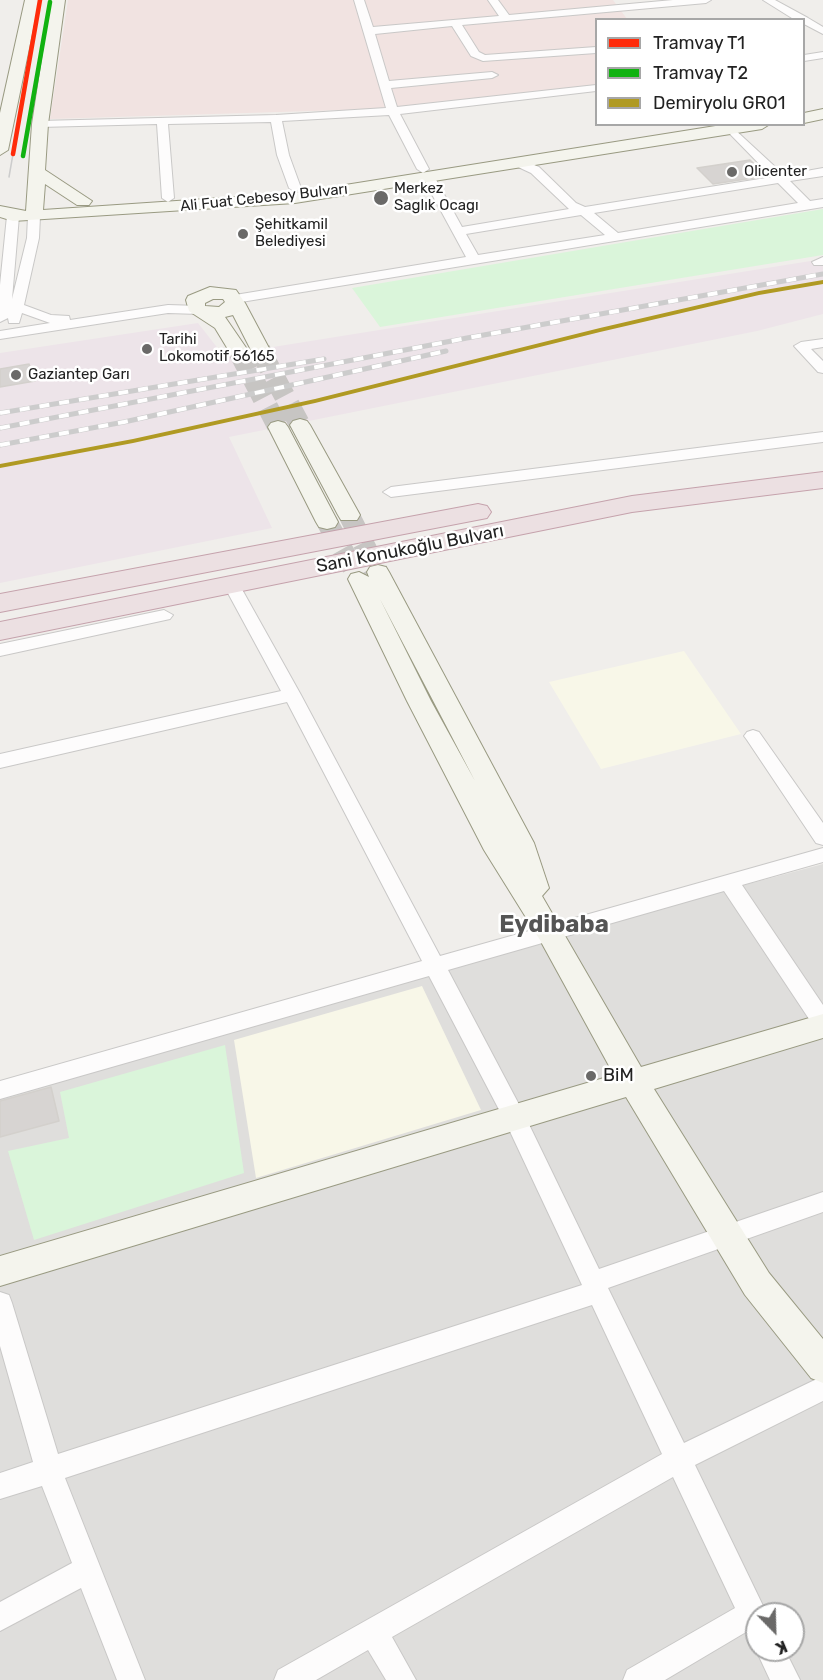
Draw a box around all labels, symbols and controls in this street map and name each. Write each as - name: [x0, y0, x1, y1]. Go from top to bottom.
- legend: [595, 18, 805, 126]
- text: Tramvay T1: [653, 32, 745, 54]
- text: Tramvay T2: [653, 62, 748, 84]
- text: Demiryolu GR01: [653, 92, 785, 114]
- place label: Olicenter: [744, 163, 807, 181]
- marker: Olicenter: [725, 165, 739, 179]
- street label: Ali Fuat Cebesoy Bulvarı: [179, 180, 349, 216]
- place label: Merkez Saglık Ocagı: [394, 180, 479, 215]
- marker: Merkez Saglık Ocagı: [372, 189, 390, 207]
- place label: Şehitkamil Belediyesi: [255, 216, 328, 251]
- marker: Şehitkamil Belediyesi: [236, 227, 250, 241]
- place label: Tarihi Lokomotif 56165: [159, 331, 275, 366]
- marker: Tarihi Lokomotif 56165: [140, 342, 154, 356]
- place label: Gaziantep Garı: [28, 366, 130, 384]
- marker: Gaziantep Garı: [9, 368, 23, 382]
- street label: Sani Konukoğlu Bulvarı: [314, 520, 506, 578]
- district label: Eydibaba: [499, 911, 609, 939]
- place label: BiM: [603, 1065, 634, 1087]
- marker: BiM: [584, 1069, 598, 1083]
- north arrow: [745, 1602, 805, 1662]
- text: K: [773, 1636, 790, 1658]

